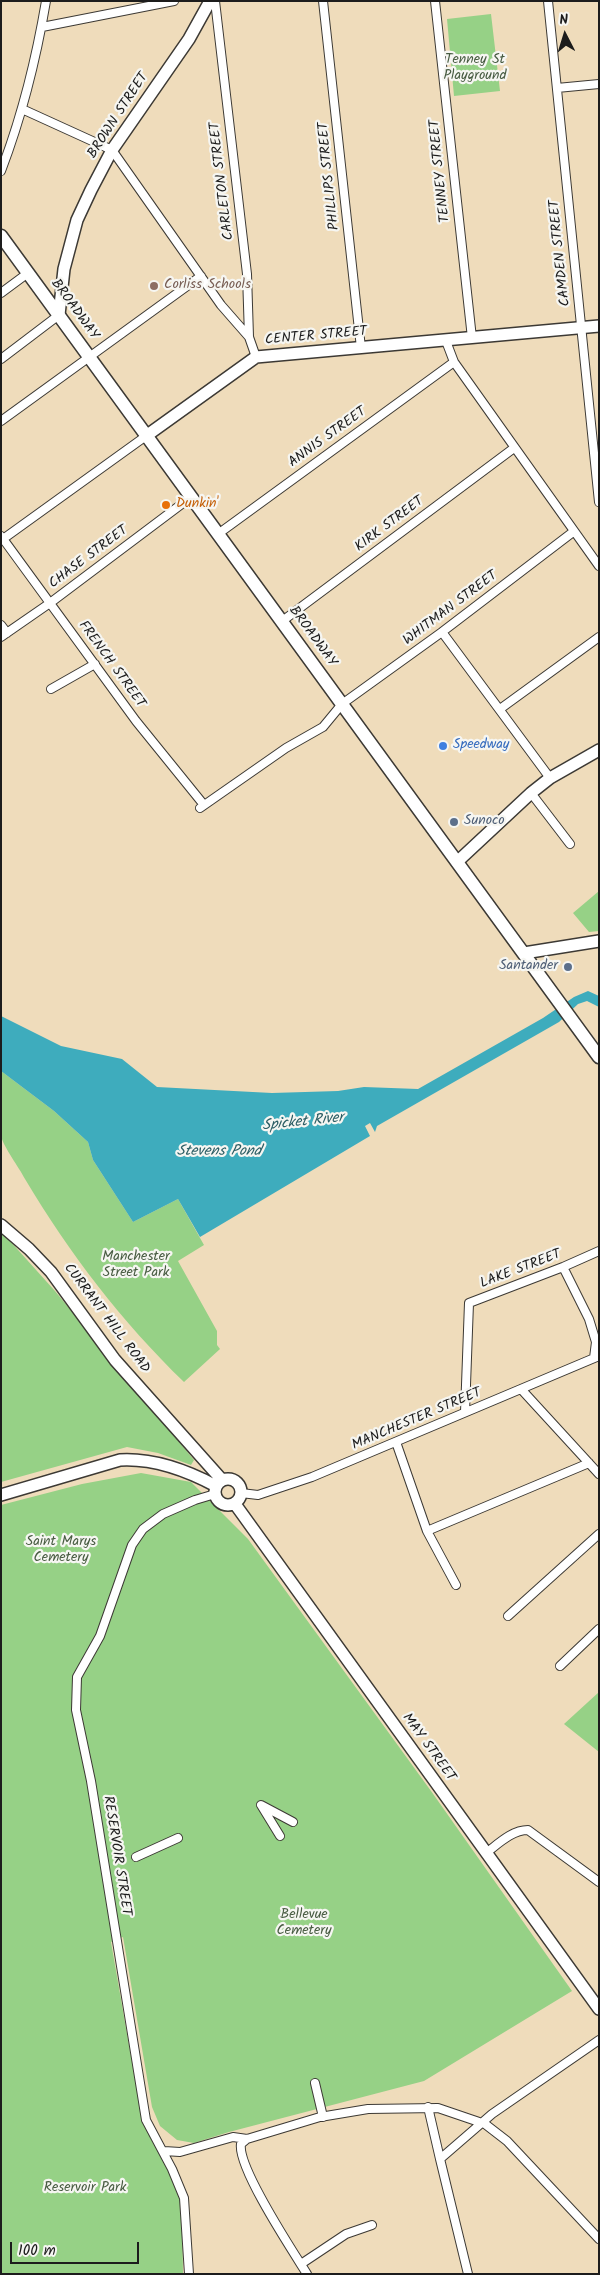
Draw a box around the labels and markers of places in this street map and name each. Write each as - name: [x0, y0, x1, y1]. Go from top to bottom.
- place label: Corliss Schools: [164, 278, 251, 294]
- marker: Corliss Schools: [148, 280, 160, 292]
- place label: Dunkin': [176, 497, 219, 513]
- marker: Dunkin': [160, 499, 172, 511]
- place label: Speedway: [453, 738, 509, 754]
- marker: Speedway: [437, 740, 449, 752]
- place label: Sunoco: [464, 814, 505, 830]
- marker: Sunoco: [448, 816, 460, 828]
- place label: Santander: [499, 959, 558, 975]
- marker: Santander: [562, 961, 574, 973]

